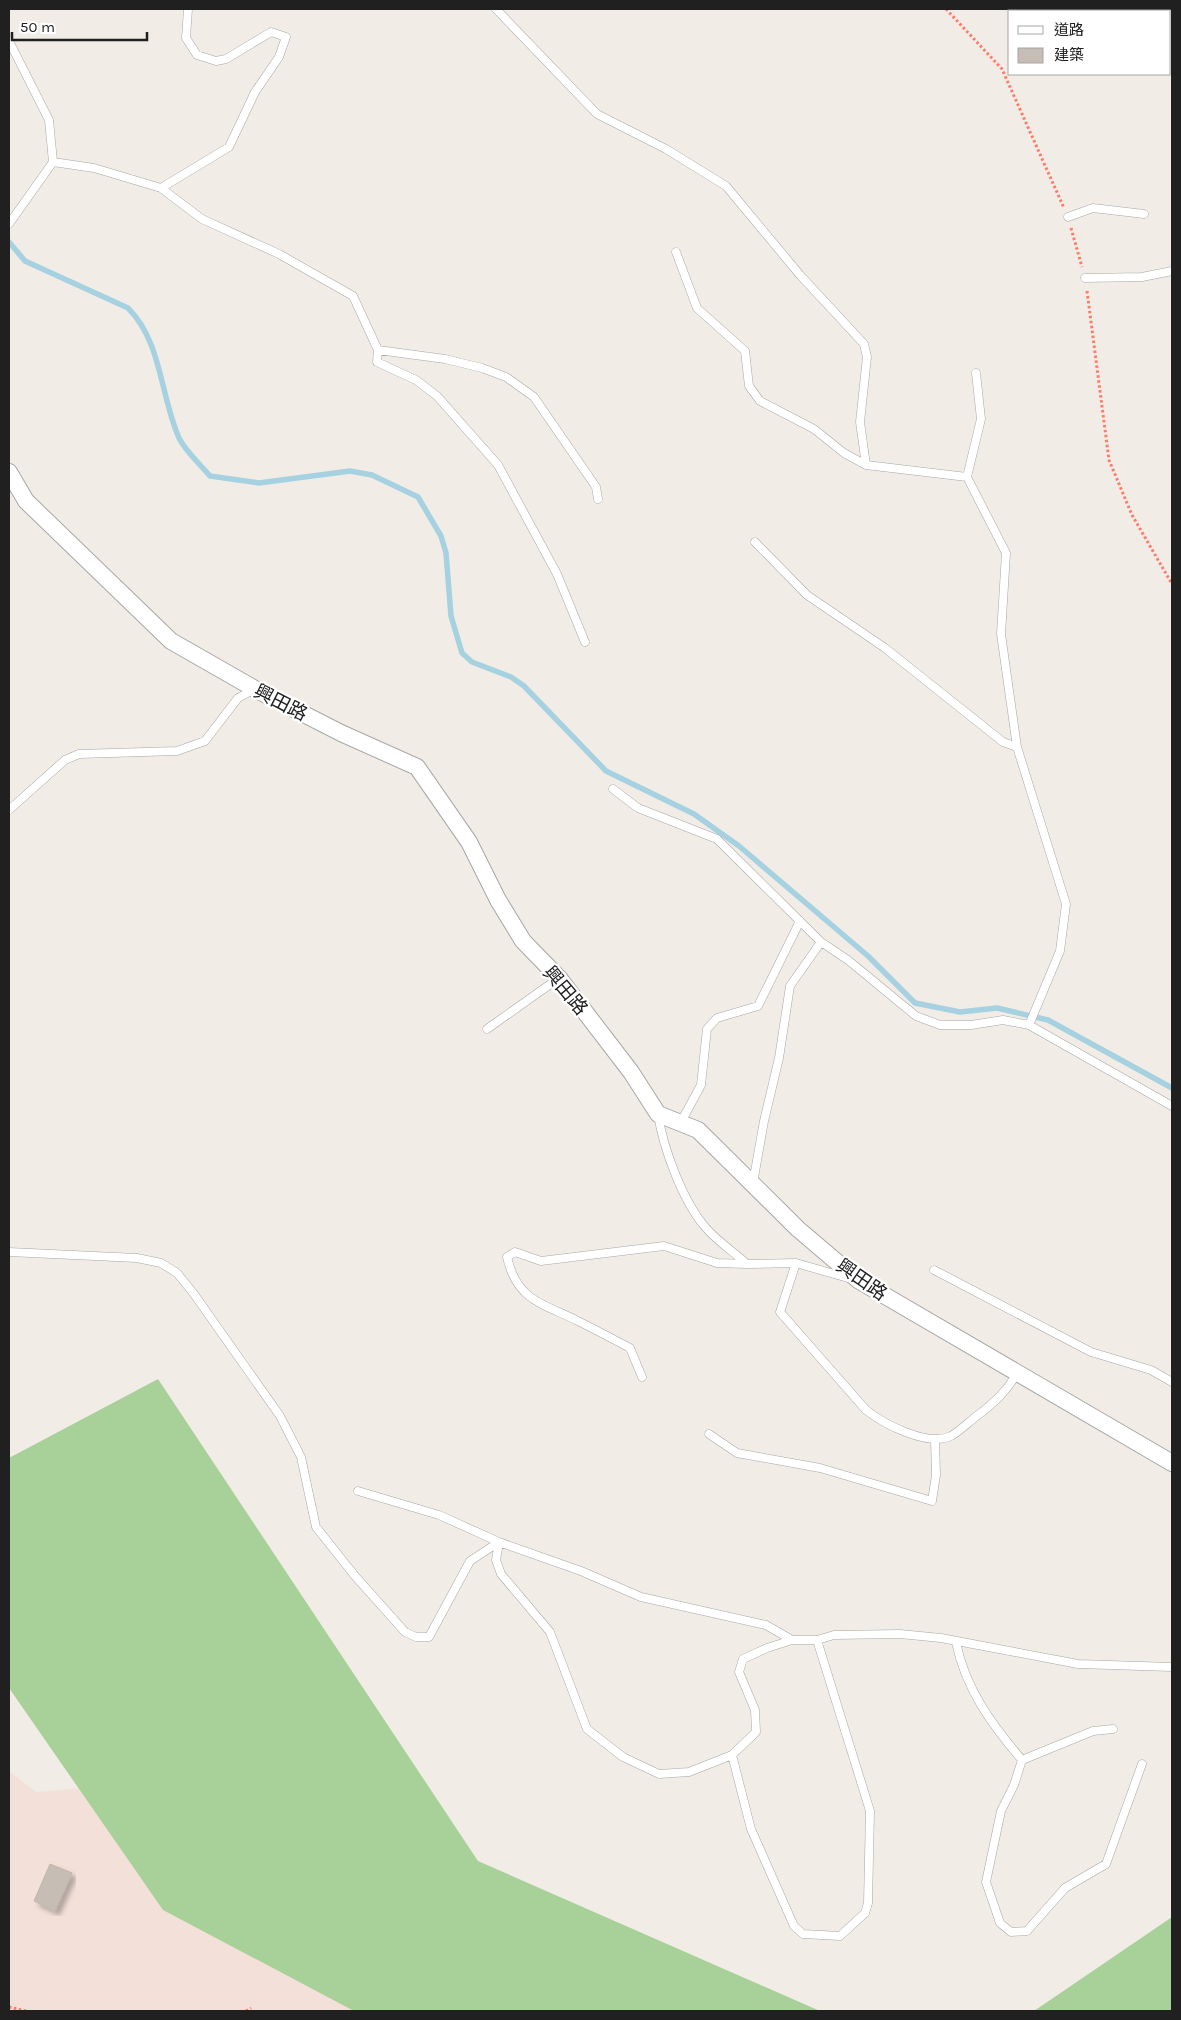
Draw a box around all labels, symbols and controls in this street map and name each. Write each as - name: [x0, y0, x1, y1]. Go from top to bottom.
- scale bar: [12, 10, 148, 42]
- legend: [1008, 10, 1171, 75]
- text: 50 m: [20, 18, 55, 36]
- text: 道路: [1054, 21, 1084, 39]
- text: 建築: [1054, 46, 1084, 64]
- street label: 興田路: [250, 680, 311, 726]
- street label: 興田路: [538, 962, 592, 1020]
- street label: 興田路: [832, 1254, 891, 1305]

